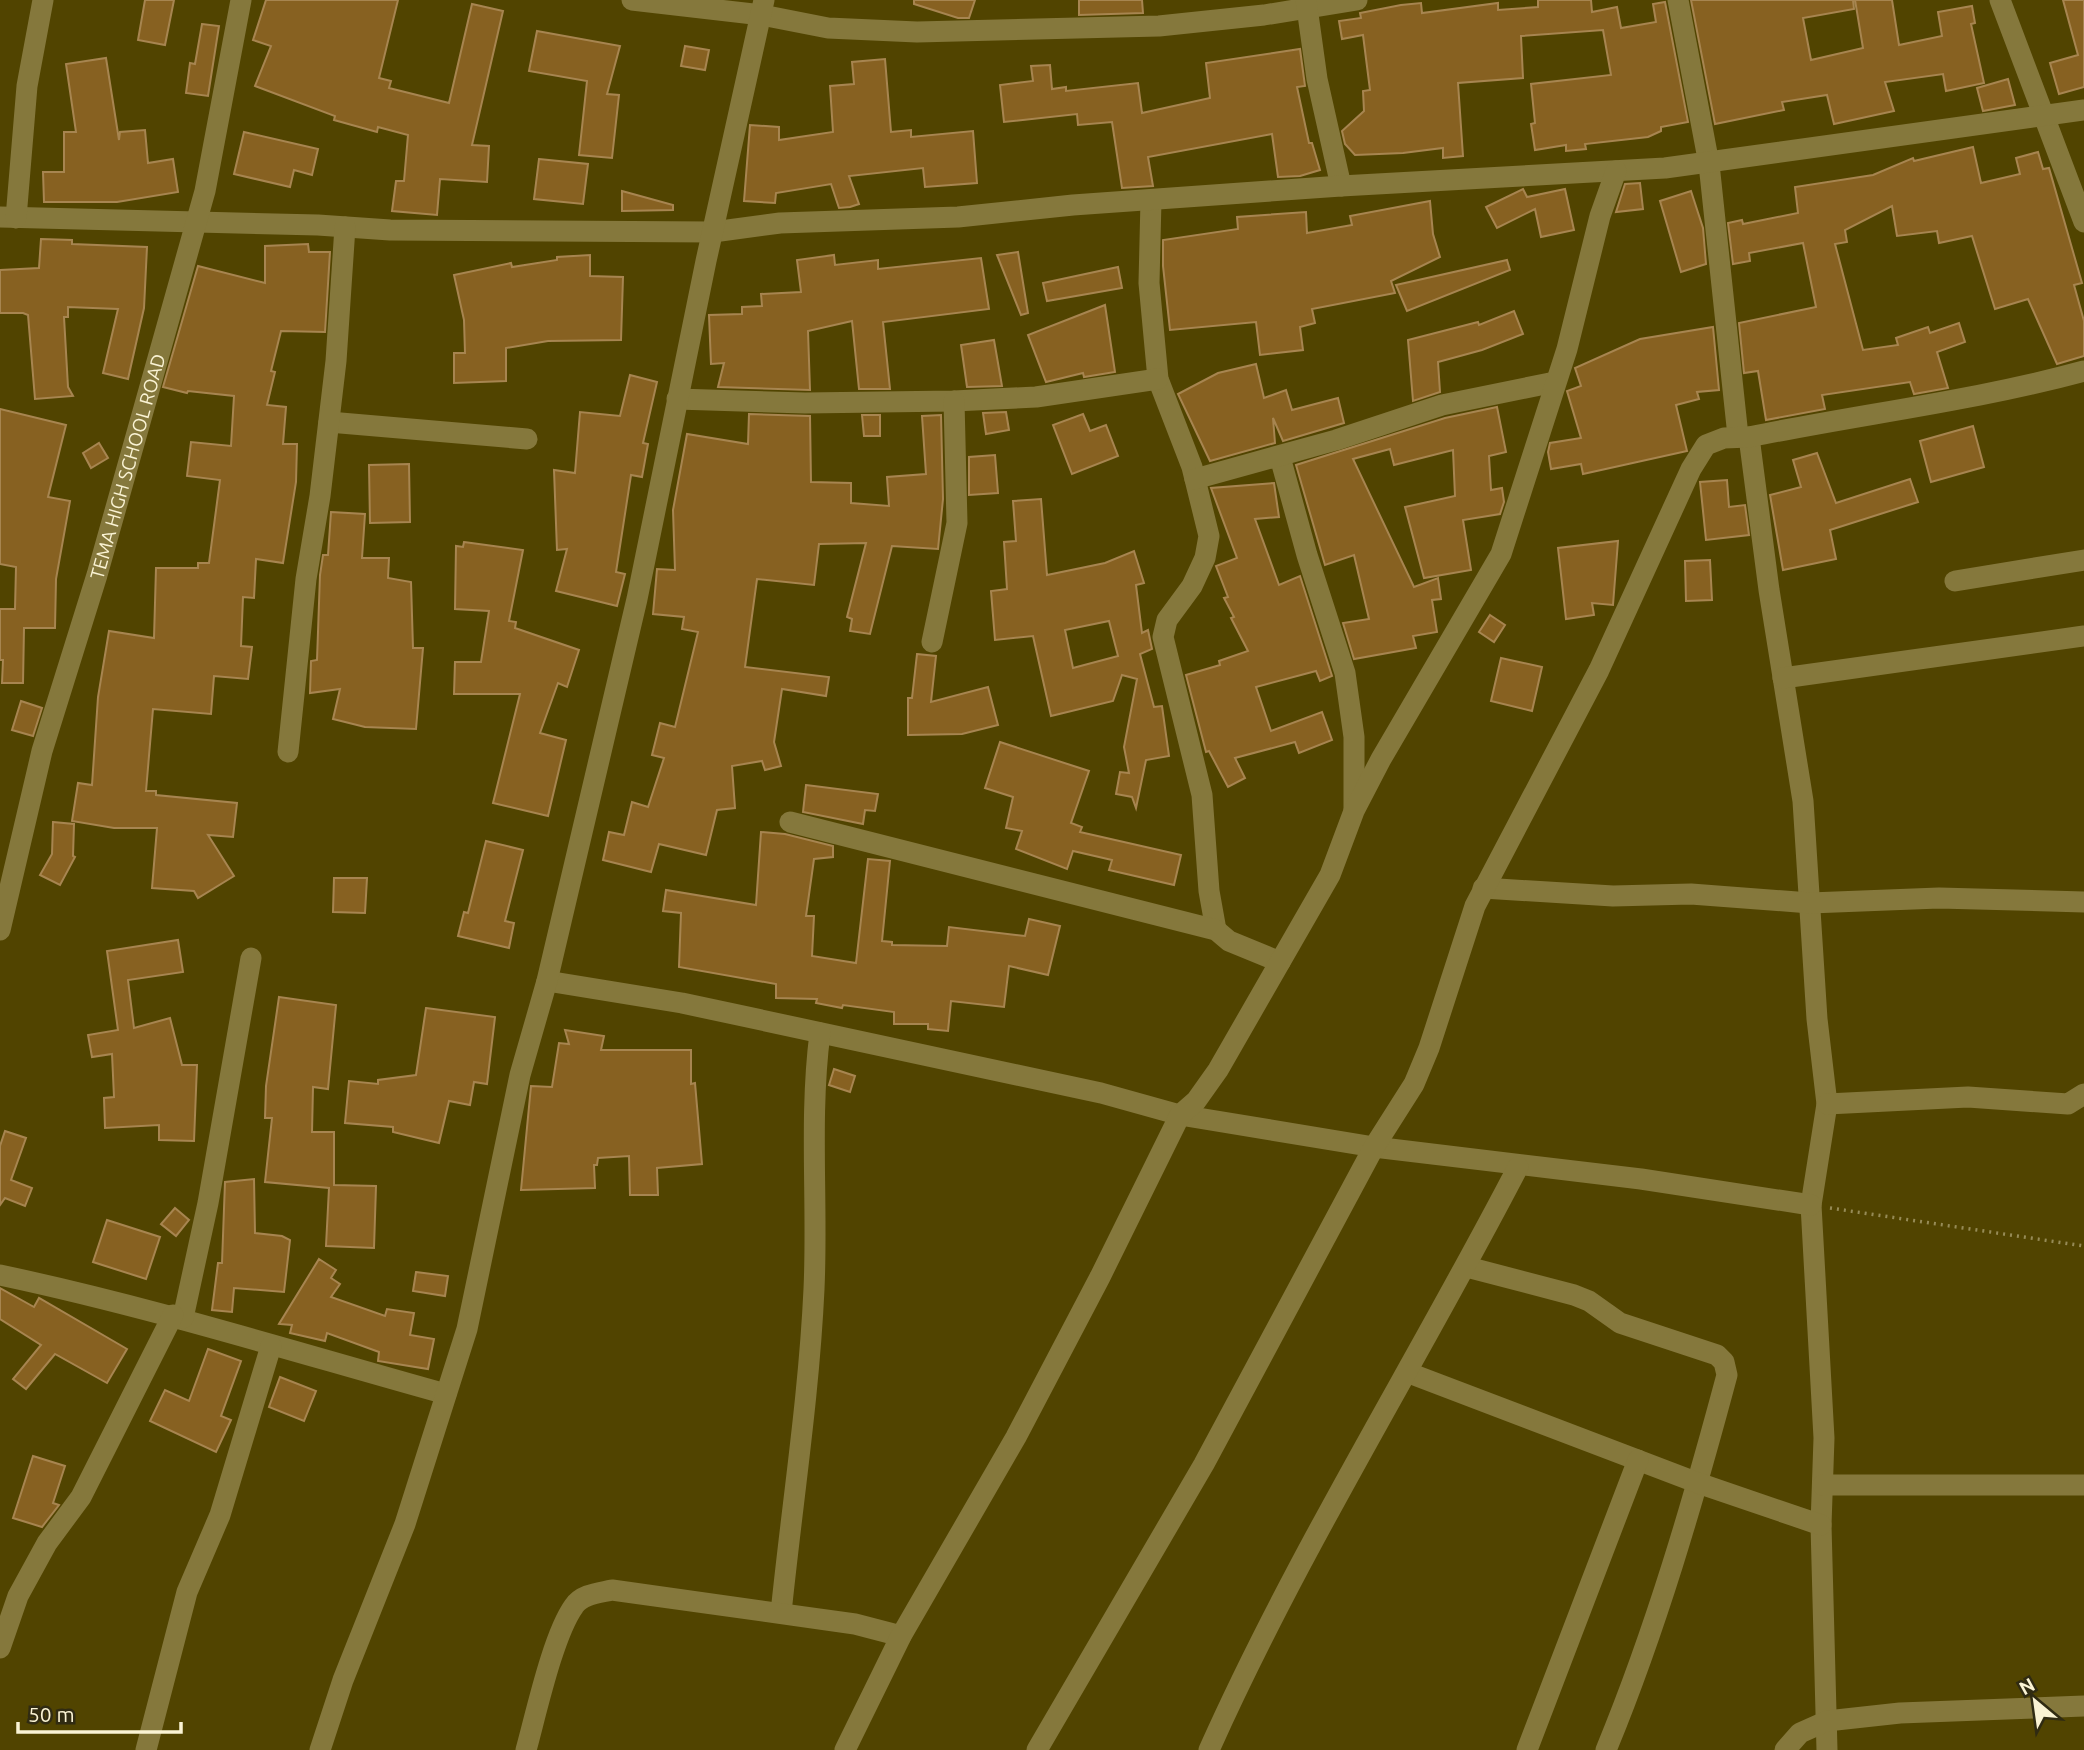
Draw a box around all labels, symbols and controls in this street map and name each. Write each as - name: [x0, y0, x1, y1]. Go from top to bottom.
- street label: TEMA HIGH SCHOOL ROAD: [85, 351, 170, 582]
- north arrow: [2000, 1666, 2070, 1736]
- text: N: [2015, 1673, 2038, 1699]
- scale bar: [18, 1690, 180, 1734]
- text: 50 m: [28, 1702, 75, 1726]

